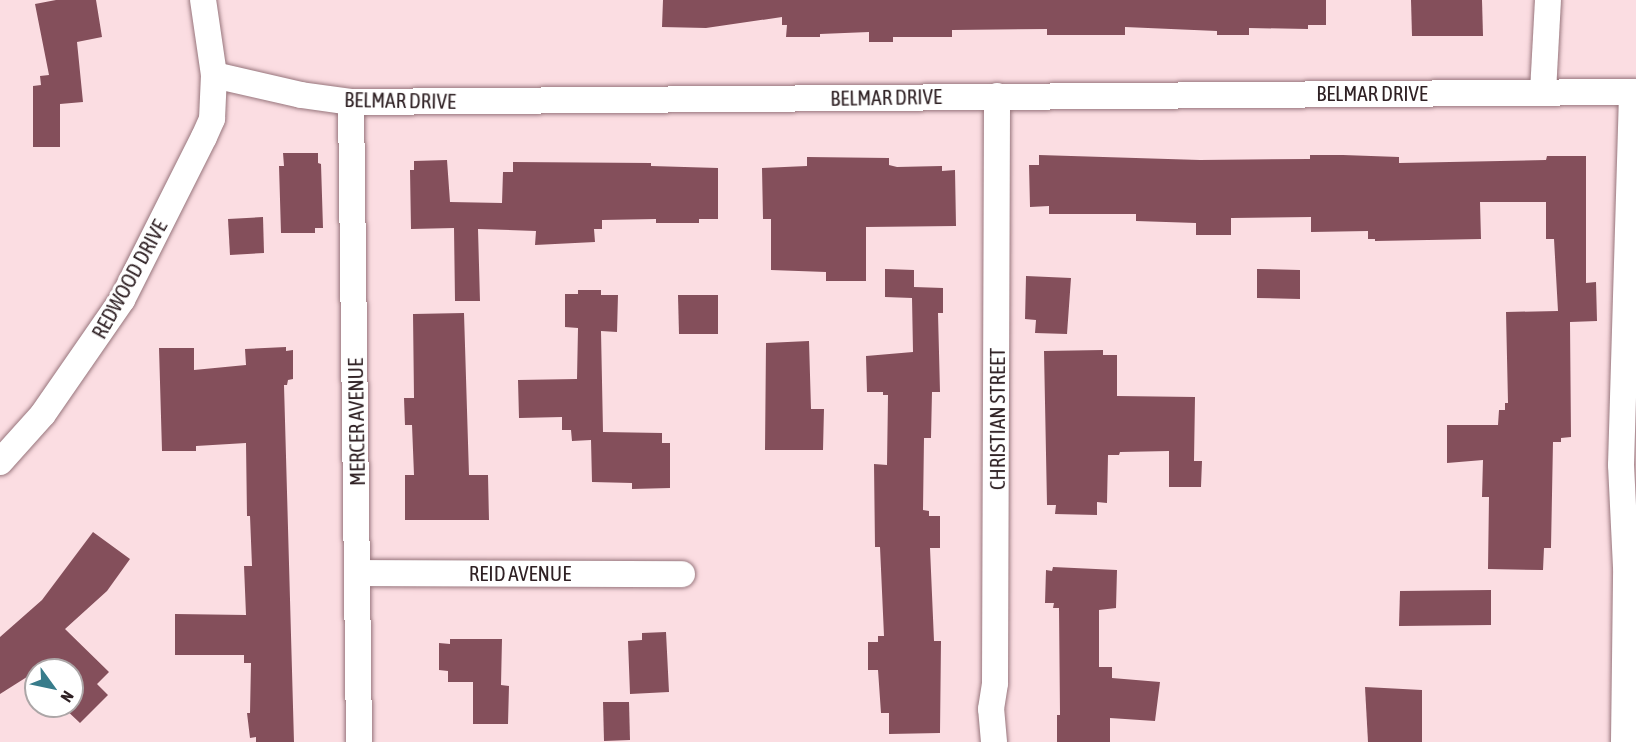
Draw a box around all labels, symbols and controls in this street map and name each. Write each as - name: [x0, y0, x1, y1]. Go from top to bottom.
- street label: BELMAR DRIVE: [1316, 80, 1428, 106]
- street label: BELMAR DRIVE: [830, 83, 942, 111]
- street label: BELMAR DRIVE: [344, 86, 456, 114]
- street label: REDWOOD DRIVE: [86, 215, 172, 343]
- street label: CHRISTIAN STREET: [984, 348, 1010, 490]
- street label: MERCER AVENUE: [342, 358, 370, 486]
- street label: REID AVENUE: [469, 560, 571, 586]
- north arrow: [24, 658, 84, 718]
- text: N: [57, 688, 78, 706]

